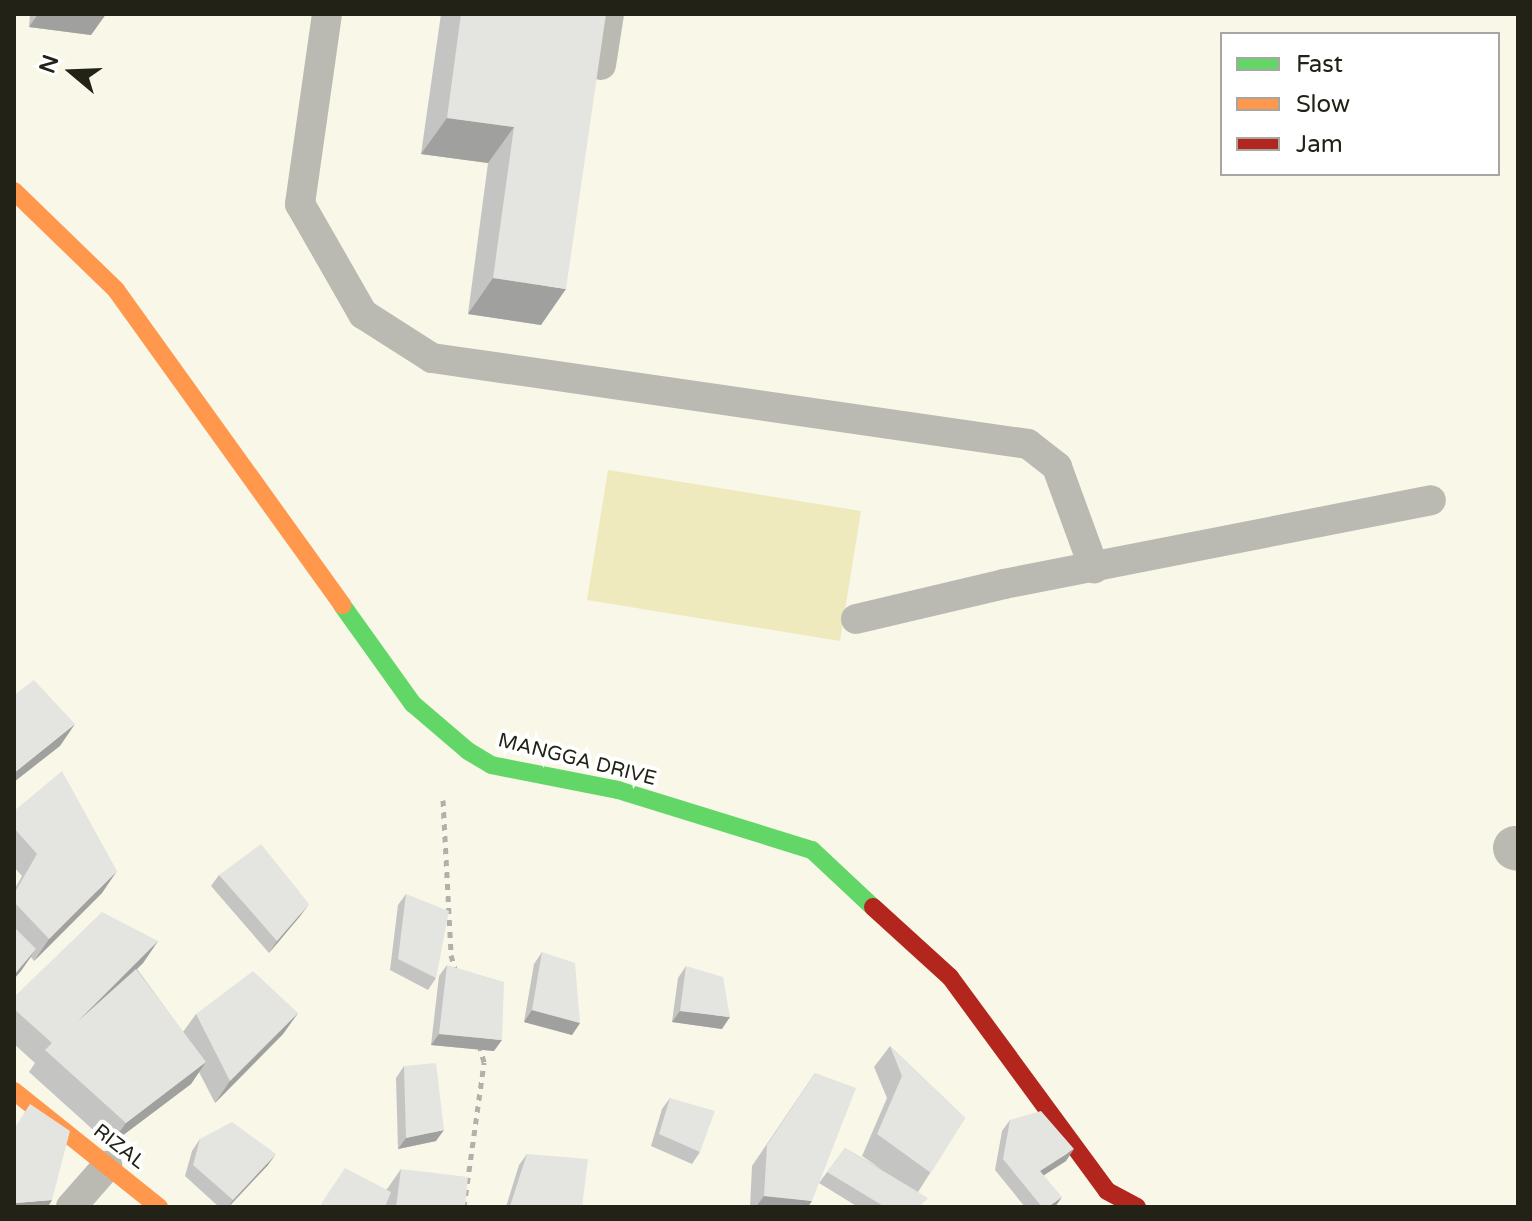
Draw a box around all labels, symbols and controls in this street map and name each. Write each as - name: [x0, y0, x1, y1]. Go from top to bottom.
- north arrow: [32, 32, 112, 112]
- legend: [1220, 32, 1500, 176]
- text: Fast: [1296, 50, 1343, 79]
- text: N: [34, 52, 64, 77]
- text: Slow: [1296, 90, 1350, 119]
- text: Jam: [1296, 130, 1343, 159]
- street label: MANGGA DRIVE: [495, 729, 659, 791]
- street label: RIZAL: [88, 1119, 150, 1175]

